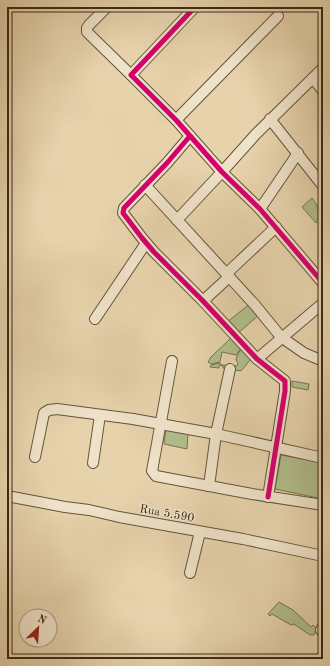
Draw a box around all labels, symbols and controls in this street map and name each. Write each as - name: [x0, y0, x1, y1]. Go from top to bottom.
- street label: Rua 5.590: [138, 502, 195, 525]
- north arrow: [18, 608, 58, 648]
- text: N: [35, 614, 48, 627]

